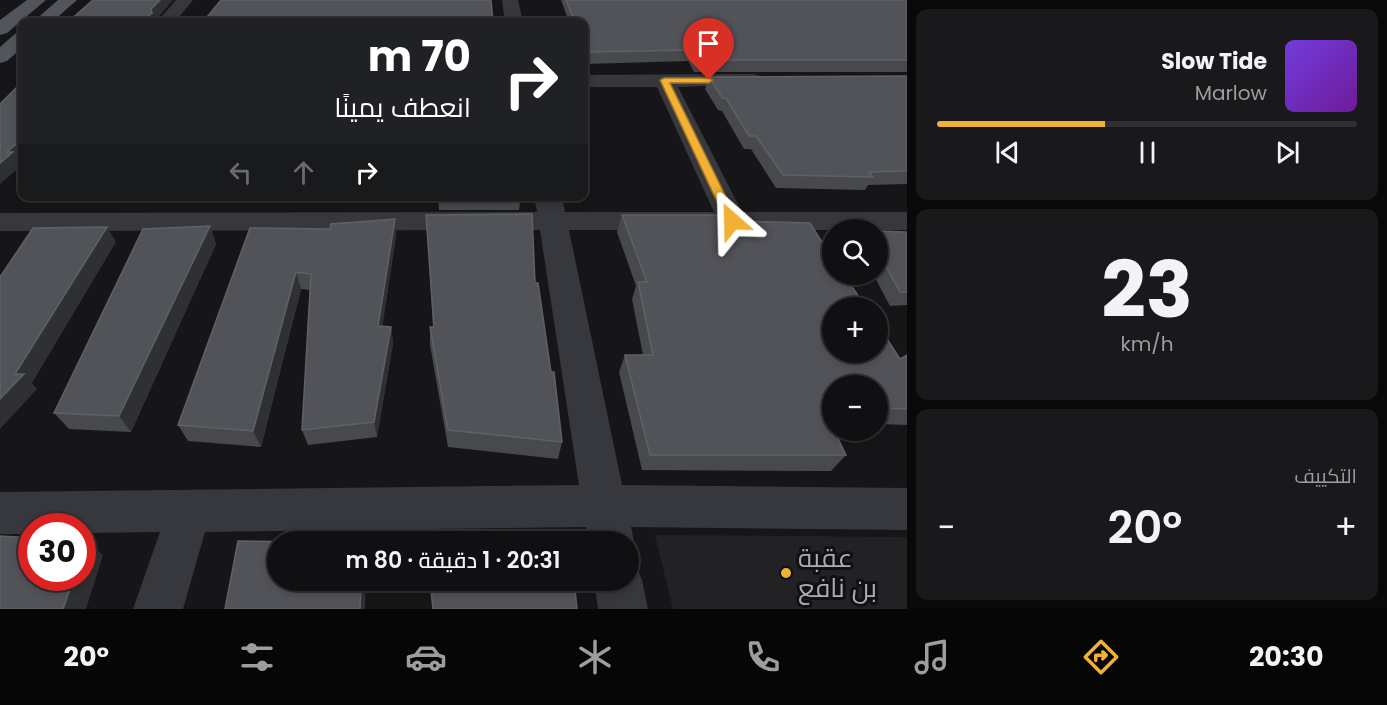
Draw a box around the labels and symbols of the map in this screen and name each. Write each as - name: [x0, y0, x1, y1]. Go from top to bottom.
- pin: [683, 18, 734, 80]
- position arrow: [700, 189, 764, 253]
- speed limit sign: 30: [18, 513, 96, 591]
- place label: عقبة بن نافع: [798, 540, 877, 606]
- marker: عقبة بن نافع: [779, 566, 793, 580]

